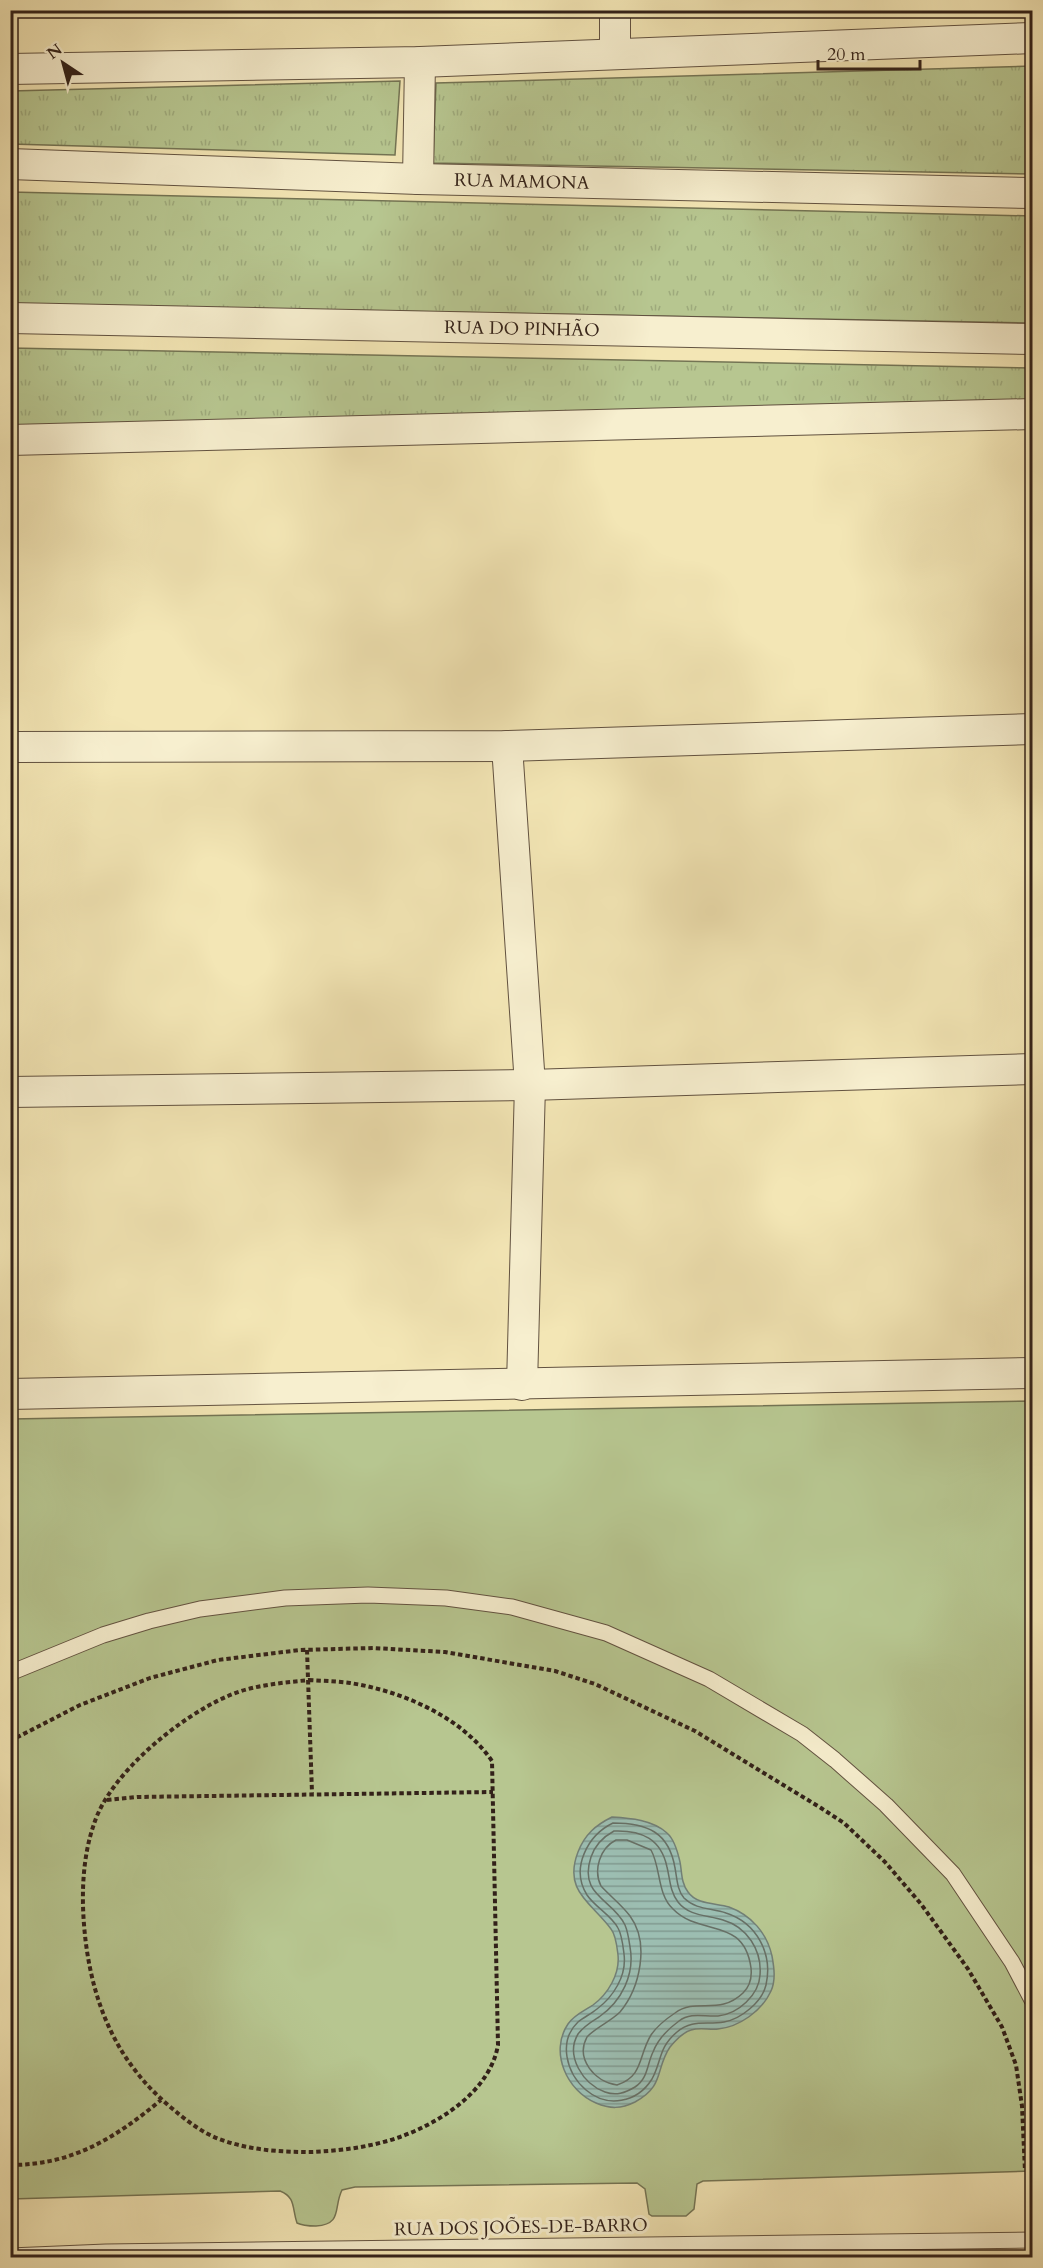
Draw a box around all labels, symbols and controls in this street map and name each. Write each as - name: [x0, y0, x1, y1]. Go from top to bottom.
- north arrow: [33, 33, 93, 93]
- scale bar: [818, 33, 920, 71]
- text: N: [43, 39, 67, 65]
- text: 20 m: [827, 42, 866, 67]
- street label: RUA MAMONA: [454, 168, 590, 196]
- street label: RUA DO PINHÃO: [444, 315, 600, 343]
- street label: RUA DOS JOÕES-DE-BARRO: [394, 2213, 648, 2242]

